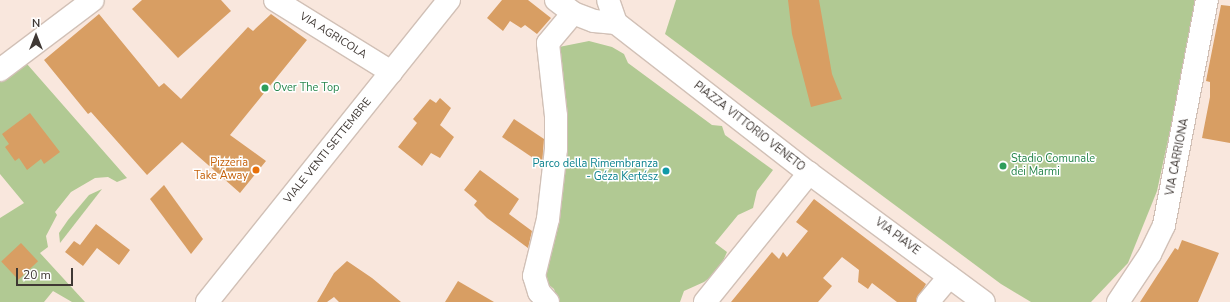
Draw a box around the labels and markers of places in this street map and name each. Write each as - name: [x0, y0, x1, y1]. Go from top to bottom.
- place label: Over The Top: [273, 81, 339, 95]
- marker: Over The Top: [260, 83, 270, 93]
- place label: Stadio Comunale dei Marmi: [1011, 153, 1095, 179]
- place label: Pizzeria Take Away: [194, 157, 248, 183]
- place label: Parco della Rimembranza - Géza Kertész: [532, 158, 658, 184]
- marker: Stadio Comunale dei Marmi: [998, 161, 1008, 171]
- marker: Pizzeria Take Away: [251, 165, 261, 175]
- marker: Parco della Rimembranza - Géza Kertész: [661, 166, 671, 176]

